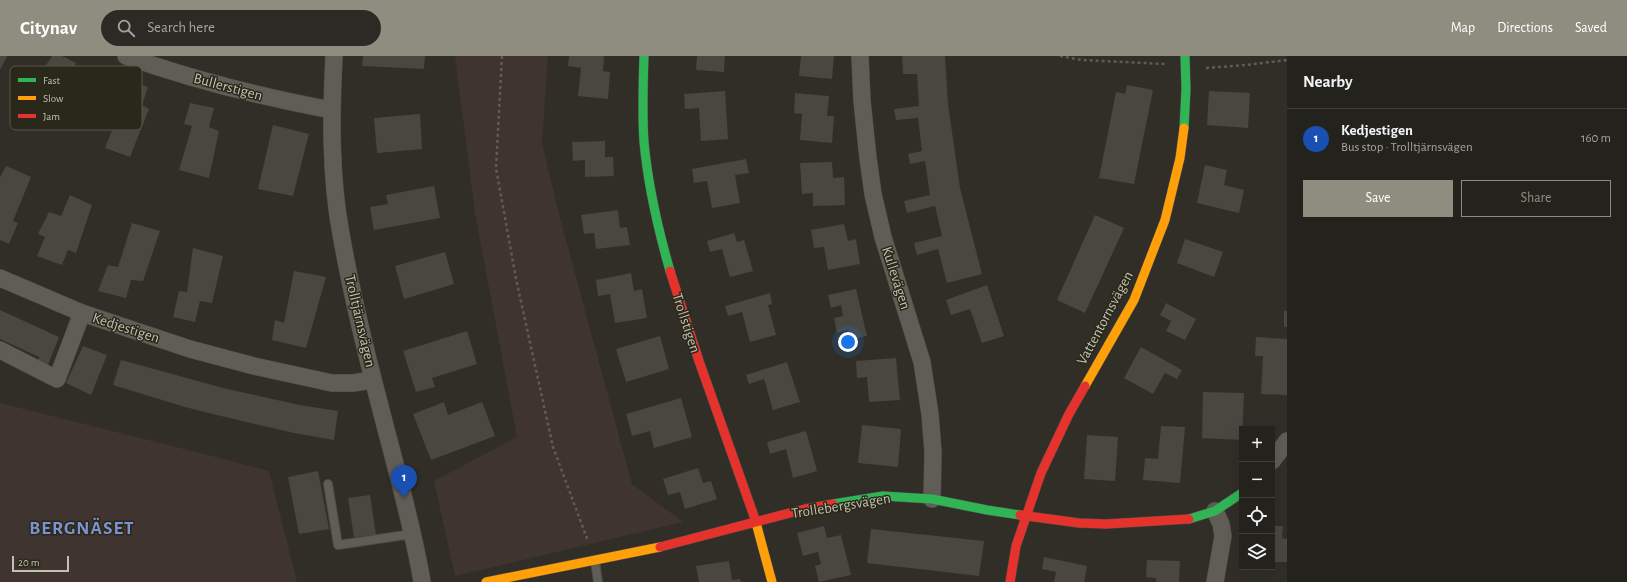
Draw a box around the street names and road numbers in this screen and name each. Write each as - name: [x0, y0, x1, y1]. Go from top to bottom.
- street label: Bullerstigen: [192, 71, 264, 103]
- street label: Kullevägen: [879, 245, 913, 311]
- street label: Vattentornsvägen: [1074, 269, 1136, 367]
- street label: Trolltjärnsvägen: [342, 273, 378, 369]
- street label: Trollstigen: [669, 291, 703, 355]
- street label: Kedjestigen: [91, 310, 161, 346]
- street label: Trollebergsvägen: [790, 491, 892, 521]

